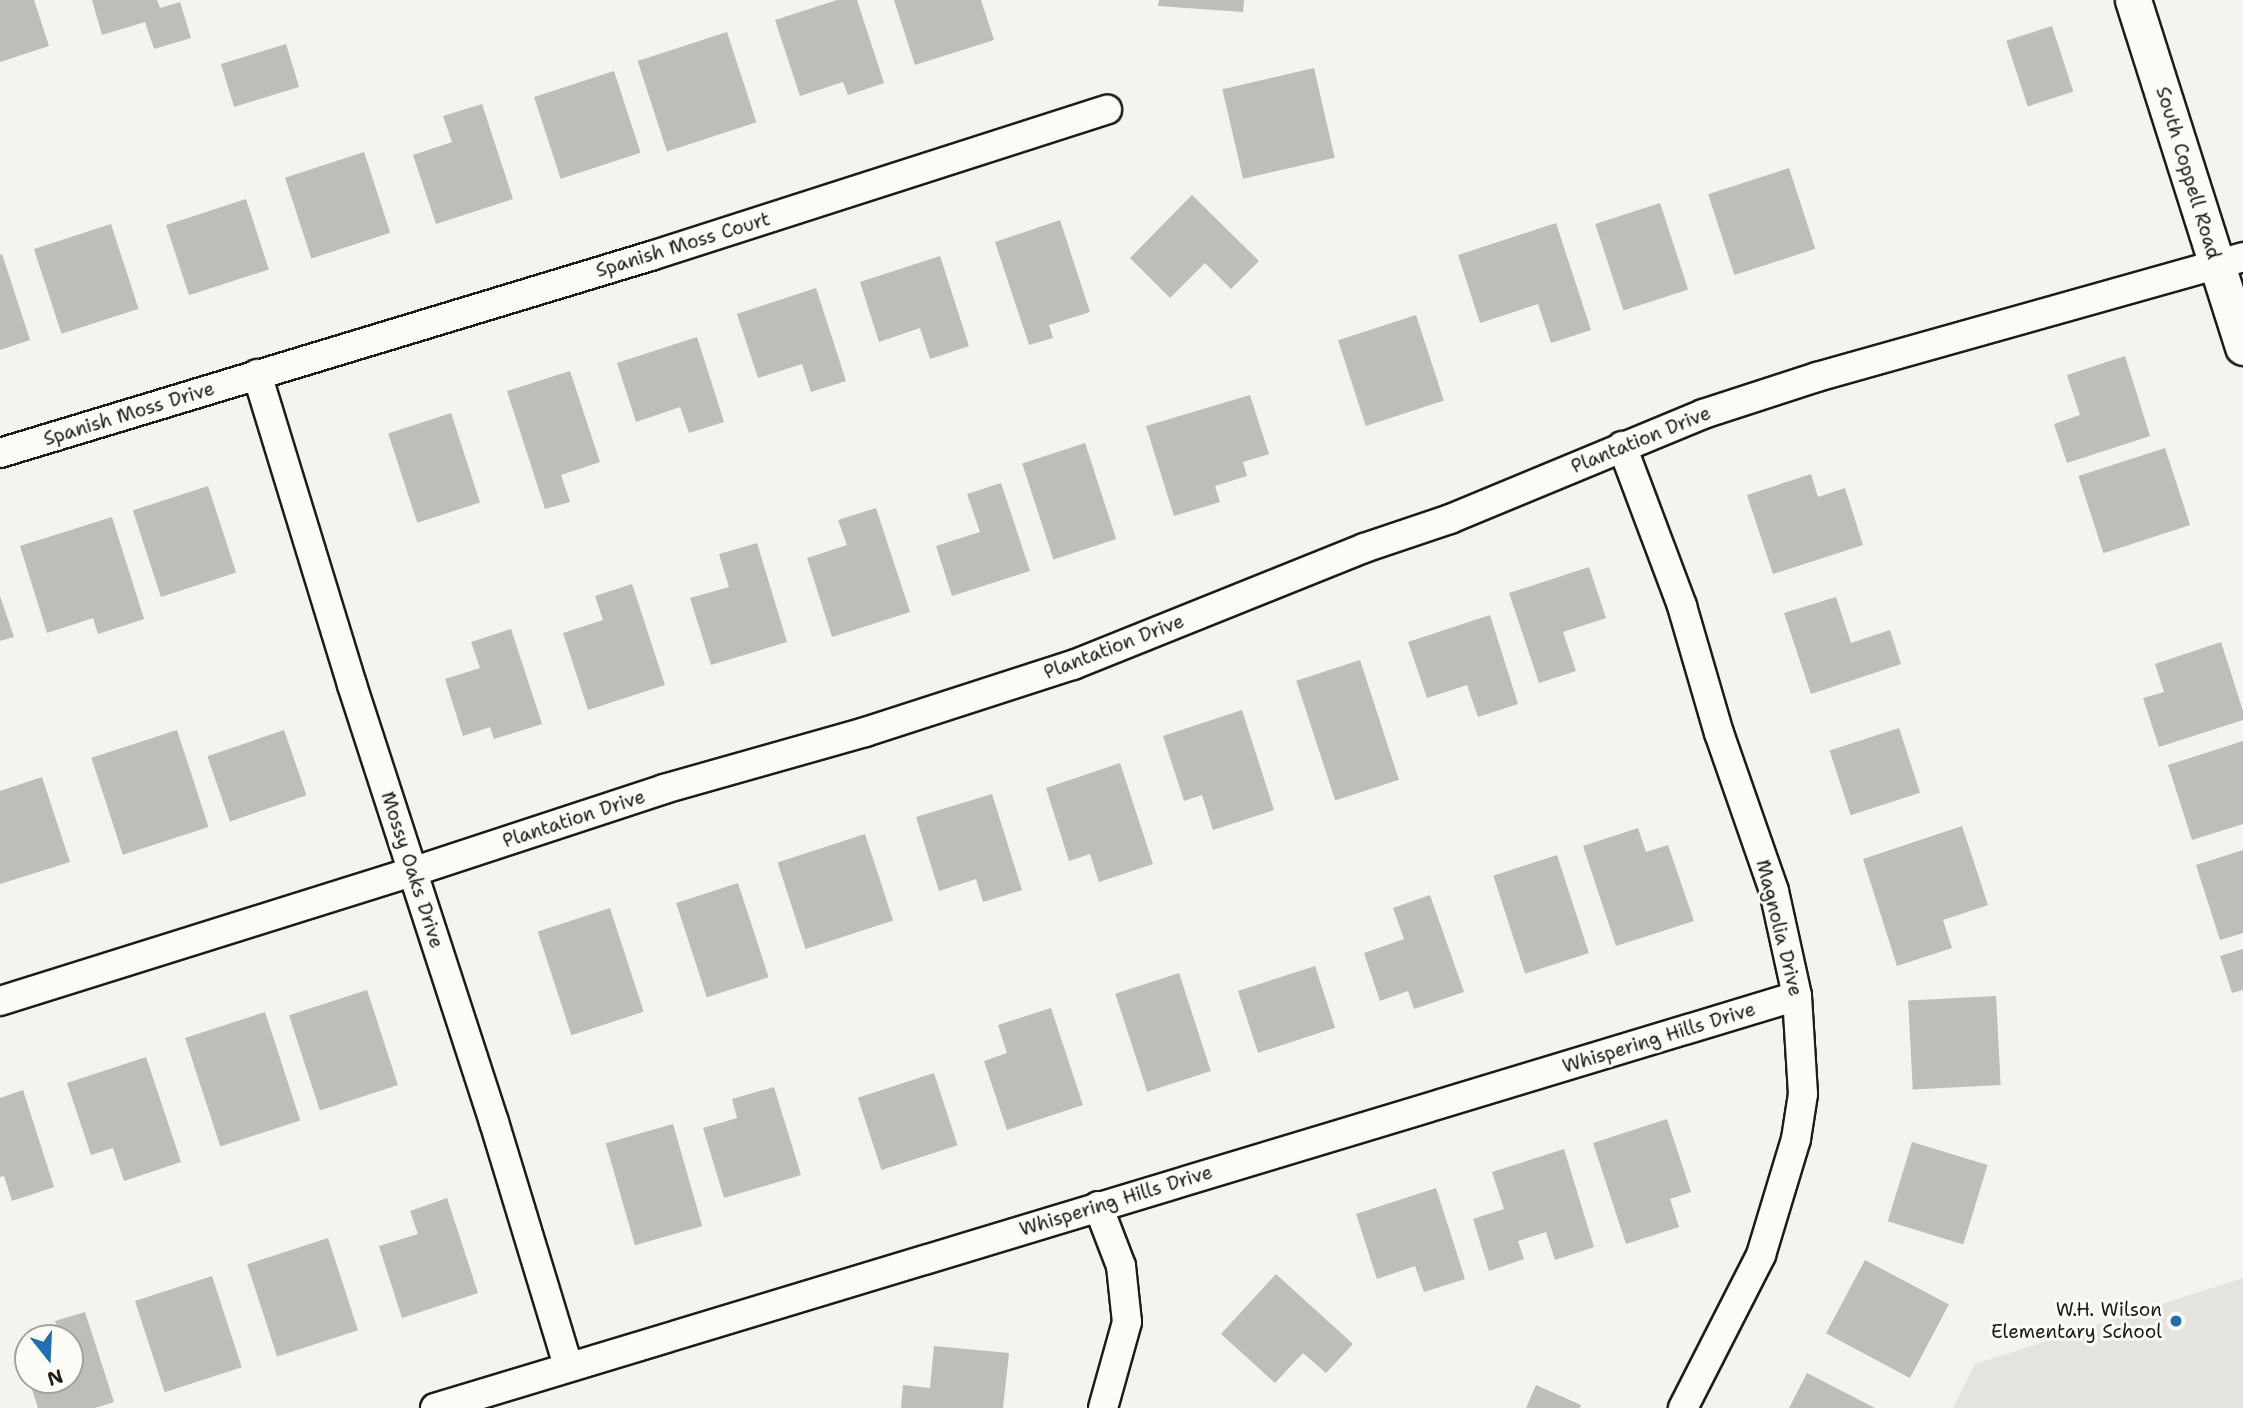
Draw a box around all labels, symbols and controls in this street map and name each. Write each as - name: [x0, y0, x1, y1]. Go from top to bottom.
- street label: South Coppell Road: [2151, 84, 2225, 262]
- street label: Spanish Moss Court: [593, 208, 773, 282]
- street label: Spanish Moss Drive: [41, 377, 217, 451]
- street label: Plantation Drive: [1568, 402, 1714, 478]
- street label: Plantation Drive: [1041, 610, 1187, 684]
- street label: Plantation Drive: [500, 785, 648, 853]
- street label: Mossy Oaks Drive: [376, 789, 448, 951]
- street label: Magnolia Drive: [1751, 857, 1807, 999]
- street label: Whispering Hills Drive: [1560, 998, 1758, 1078]
- street label: Whispering Hills Drive: [1017, 1161, 1215, 1241]
- place label: W.H. Wilson Elementary School: [1991, 1299, 2162, 1343]
- marker: W.H. Wilson Elementary School: [2168, 1313, 2184, 1329]
- north arrow: [14, 1324, 84, 1394]
- text: N: [44, 1363, 66, 1392]

